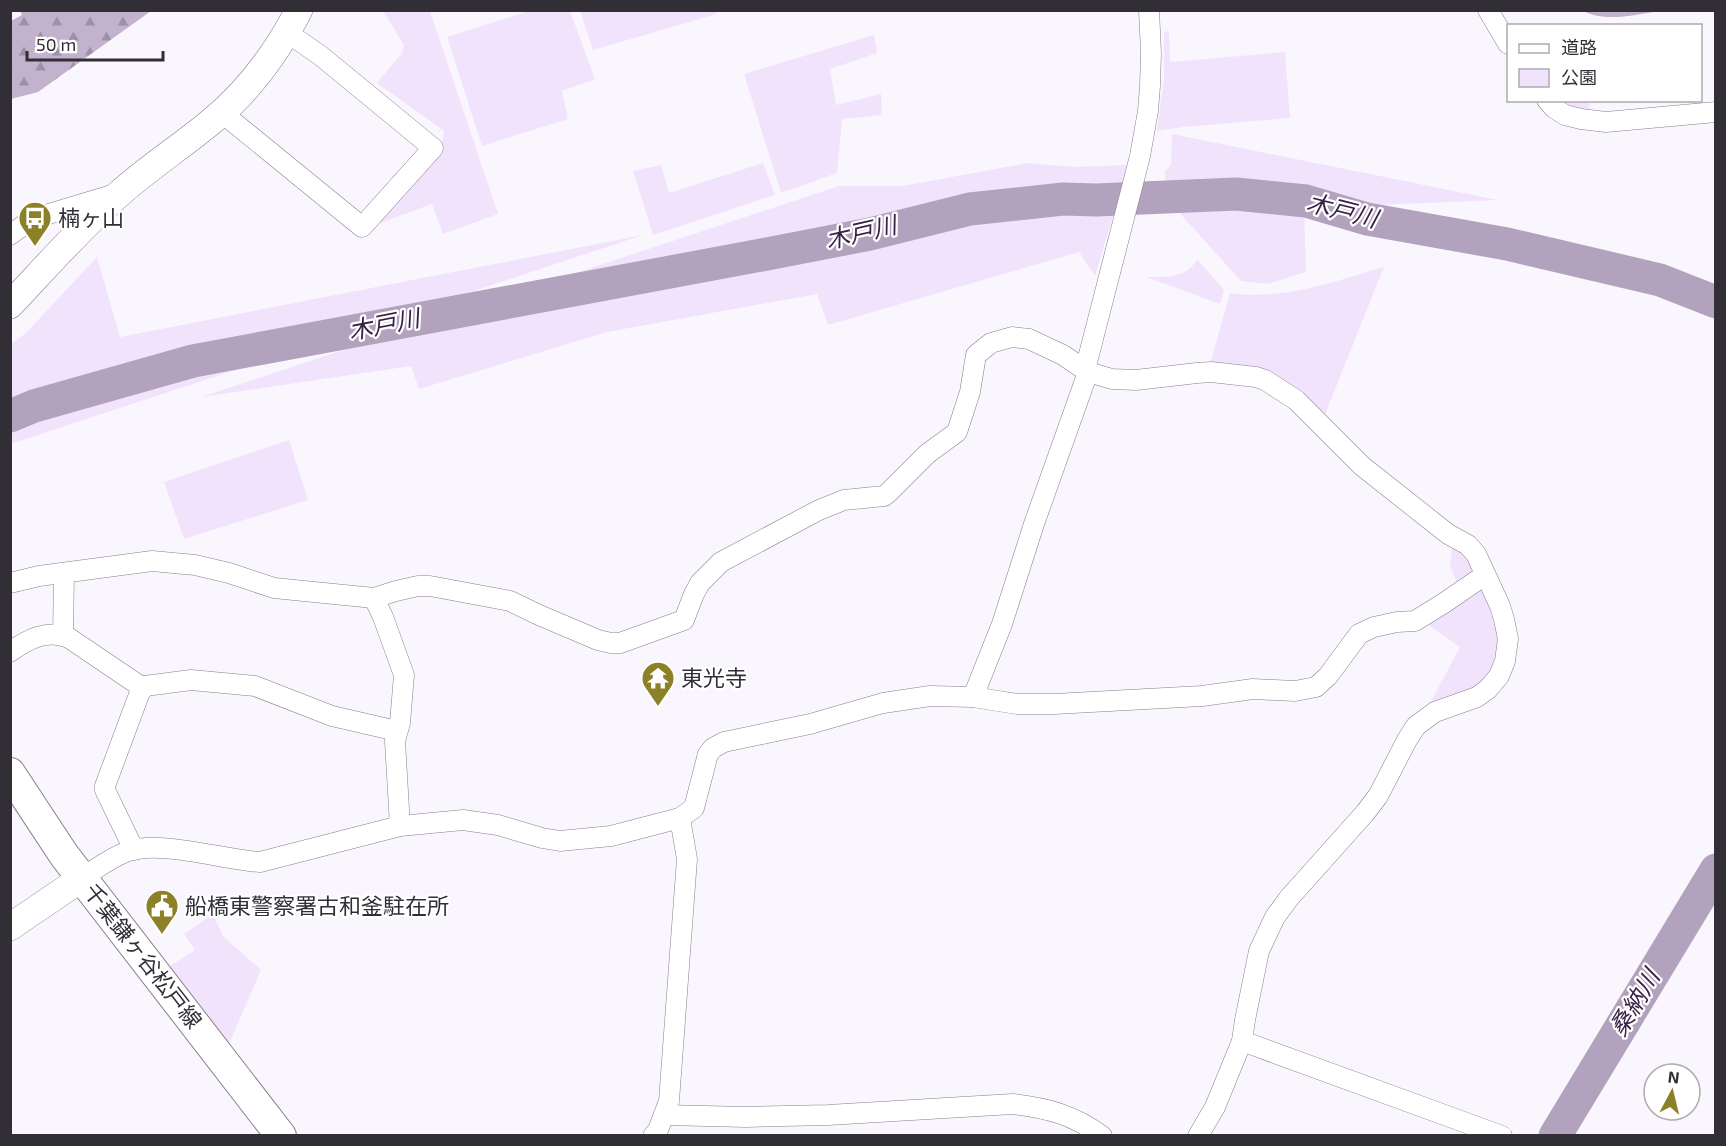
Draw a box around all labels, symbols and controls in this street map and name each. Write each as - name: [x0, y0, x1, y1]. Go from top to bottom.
- scale bar: [27, 24, 164, 62]
- legend: [1507, 24, 1702, 102]
- text: 50 m: [36, 33, 76, 55]
- text: 道路: [1561, 36, 1597, 58]
- text: 公園: [1561, 66, 1597, 88]
- water label: 木戸川: [1304, 187, 1384, 233]
- bus stop icon: 楠ヶ山: [17, 200, 53, 247]
- place label: 楠ヶ山: [58, 204, 124, 230]
- water label: 木戸川: [822, 209, 902, 254]
- water label: 木戸川: [346, 302, 425, 345]
- temple icon: 東光寺: [640, 660, 676, 707]
- place label: 東光寺: [681, 664, 747, 690]
- street label: 千葉鎌ヶ谷松戸線: [79, 878, 208, 1033]
- public building icon: 船橋東警察署古和釜駐在所: [144, 888, 180, 935]
- place label: 船橋東警察署古和釜駐在所: [185, 892, 449, 918]
- water label: 桑納川: [1603, 961, 1666, 1041]
- north arrow: [1642, 1062, 1702, 1122]
- text: N: [1667, 1066, 1681, 1087]

